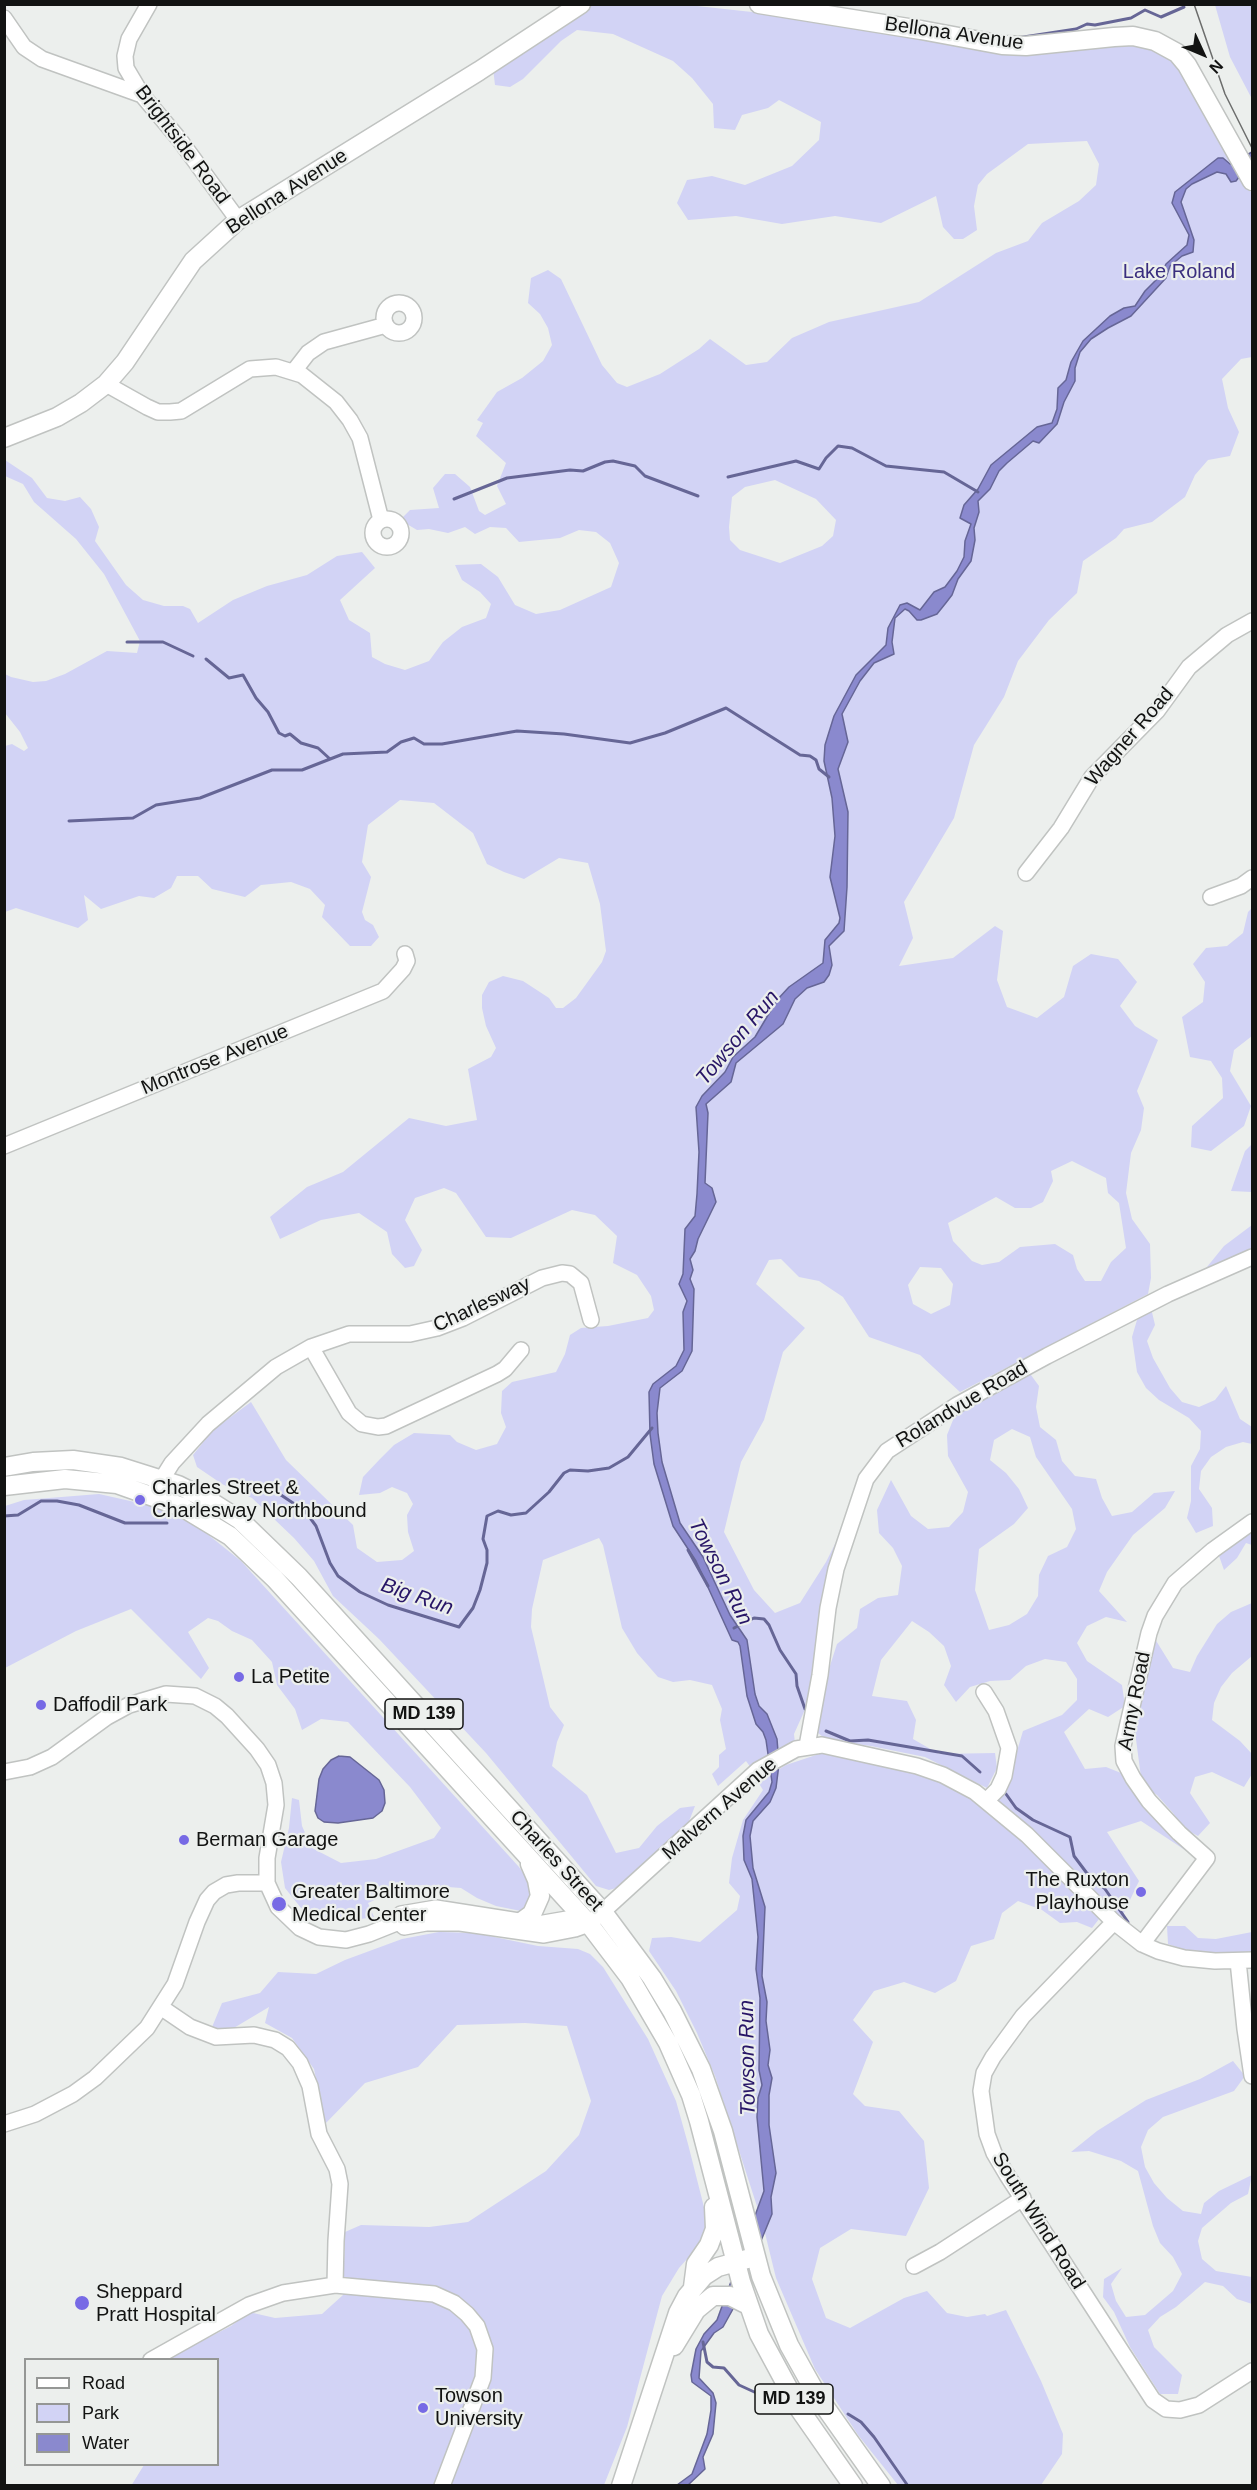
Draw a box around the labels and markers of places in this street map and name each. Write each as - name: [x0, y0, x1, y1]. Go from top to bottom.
- place label: Charles Street & Charlesway Northbound: [152, 1476, 367, 1523]
- marker: Charles Street & Charlesway Northbound: [133, 1493, 147, 1507]
- place label: La Petite: [251, 1665, 330, 1689]
- marker: La Petite: [232, 1670, 246, 1684]
- place label: Daffodil Park: [53, 1693, 167, 1717]
- marker: Daffodil Park: [34, 1698, 48, 1712]
- place label: Berman Garage: [196, 1828, 338, 1852]
- marker: Berman Garage: [177, 1833, 191, 1847]
- place label: The Ruxton Playhouse: [1026, 1868, 1129, 1915]
- place label: Greater Baltimore Medical Center: [292, 1880, 450, 1927]
- marker: The Ruxton Playhouse: [1134, 1885, 1148, 1899]
- marker: Greater Baltimore Medical Center: [270, 1895, 288, 1913]
- place label: Sheppard Pratt Hospital: [96, 2280, 216, 2327]
- marker: Sheppard Pratt Hospital: [73, 2294, 91, 2312]
- place label: Towson University: [435, 2384, 523, 2431]
- marker: Towson University: [416, 2401, 430, 2415]

